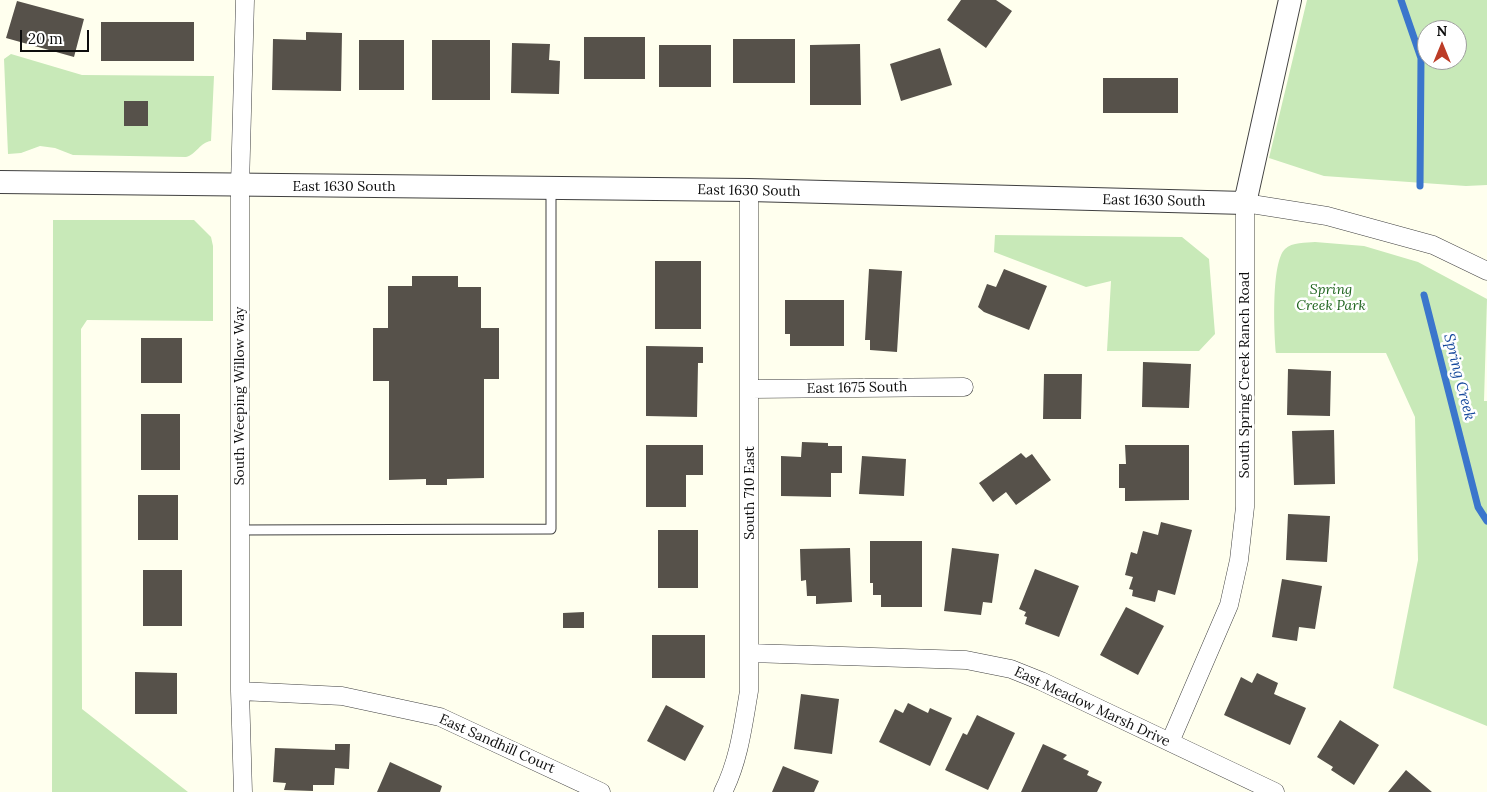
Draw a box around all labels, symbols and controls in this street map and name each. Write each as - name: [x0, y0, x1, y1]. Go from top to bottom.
- scale bar: [22, 20, 91, 52]
- north arrow: [1417, 20, 1467, 70]
- text: N: [1437, 22, 1447, 40]
- text: 20 m: [28, 29, 63, 48]
- street label: East 1630 South: [292, 179, 396, 195]
- street label: East 1630 South: [697, 182, 801, 200]
- street label: East 1630 South: [1102, 192, 1206, 210]
- street label: South Spring Creek Ranch Road: [1237, 272, 1253, 478]
- park label: Spring Creek Park: [1296, 282, 1366, 314]
- street label: South Weeping Willow Way: [232, 307, 248, 485]
- water label: Spring Creek: [1440, 332, 1478, 422]
- street label: East 1675 South: [807, 379, 907, 397]
- street label: South 710 East: [742, 446, 758, 540]
- street label: East Meadow Marsh Drive: [1011, 663, 1173, 751]
- street label: East Sandhill Court: [436, 711, 558, 777]

